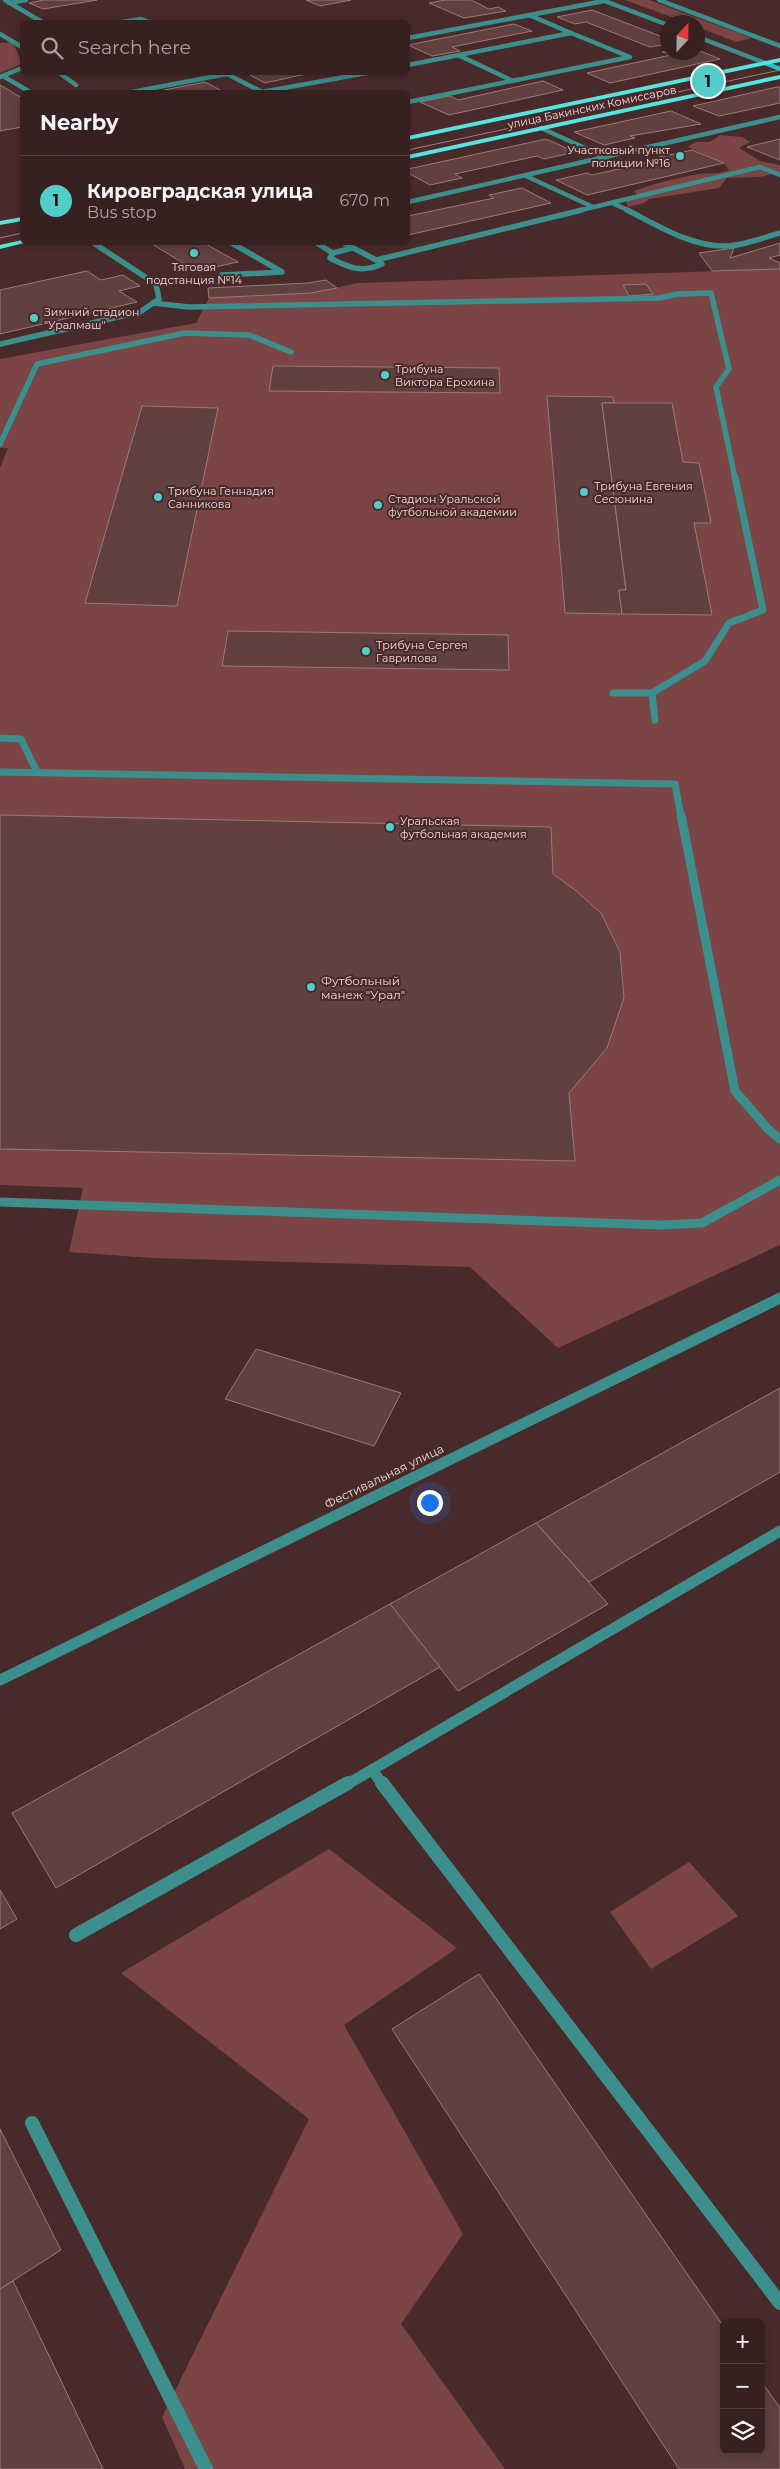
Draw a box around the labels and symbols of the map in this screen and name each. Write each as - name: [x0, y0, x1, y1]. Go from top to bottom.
- north arrow: [660, 15, 705, 60]
- pin: 1: [692, 62, 724, 100]
- street label: улица Бакинских Комиссаров: [505, 82, 678, 132]
- place label: Участковый пункт полиции №16: [567, 143, 671, 170]
- marker: Участковый пункт полиции №16: [674, 150, 686, 162]
- marker: Тяговая подстанция №14: [188, 247, 200, 259]
- place label: Тяговая подстанция №14: [146, 260, 243, 287]
- place label: Зимний стадион "Уралмаш": [44, 305, 139, 332]
- marker: Зимний стадион "Уралмаш": [28, 312, 40, 324]
- place label: Трибуна Виктора Ерохина: [395, 362, 495, 389]
- marker: Трибуна Виктора Ерохина: [379, 369, 391, 381]
- place label: Трибуна Евгения Сесюнина: [594, 479, 693, 506]
- place label: Трибуна Геннадия Санникова: [168, 484, 274, 511]
- marker: Трибуна Евгения Сесюнина: [578, 486, 590, 498]
- marker: Трибуна Геннадия Санникова: [152, 491, 164, 503]
- place label: Стадион Уральской футбольной академии: [388, 492, 517, 519]
- marker: Стадион Уральской футбольной академии: [372, 499, 384, 511]
- place label: Трибуна Сергея Гаврилова: [376, 638, 468, 665]
- marker: Трибуна Сергея Гаврилова: [360, 645, 372, 657]
- place label: Уральская футбольная академия: [400, 814, 527, 841]
- marker: Уральская футбольная академия: [384, 821, 396, 833]
- place label: Футбольный манеж "Урал": [321, 973, 405, 1002]
- marker: Футбольный манеж "Урал": [305, 981, 317, 993]
- street label: Фестивальная улица: [322, 1441, 446, 1511]
- your location: [417, 1490, 443, 1516]

